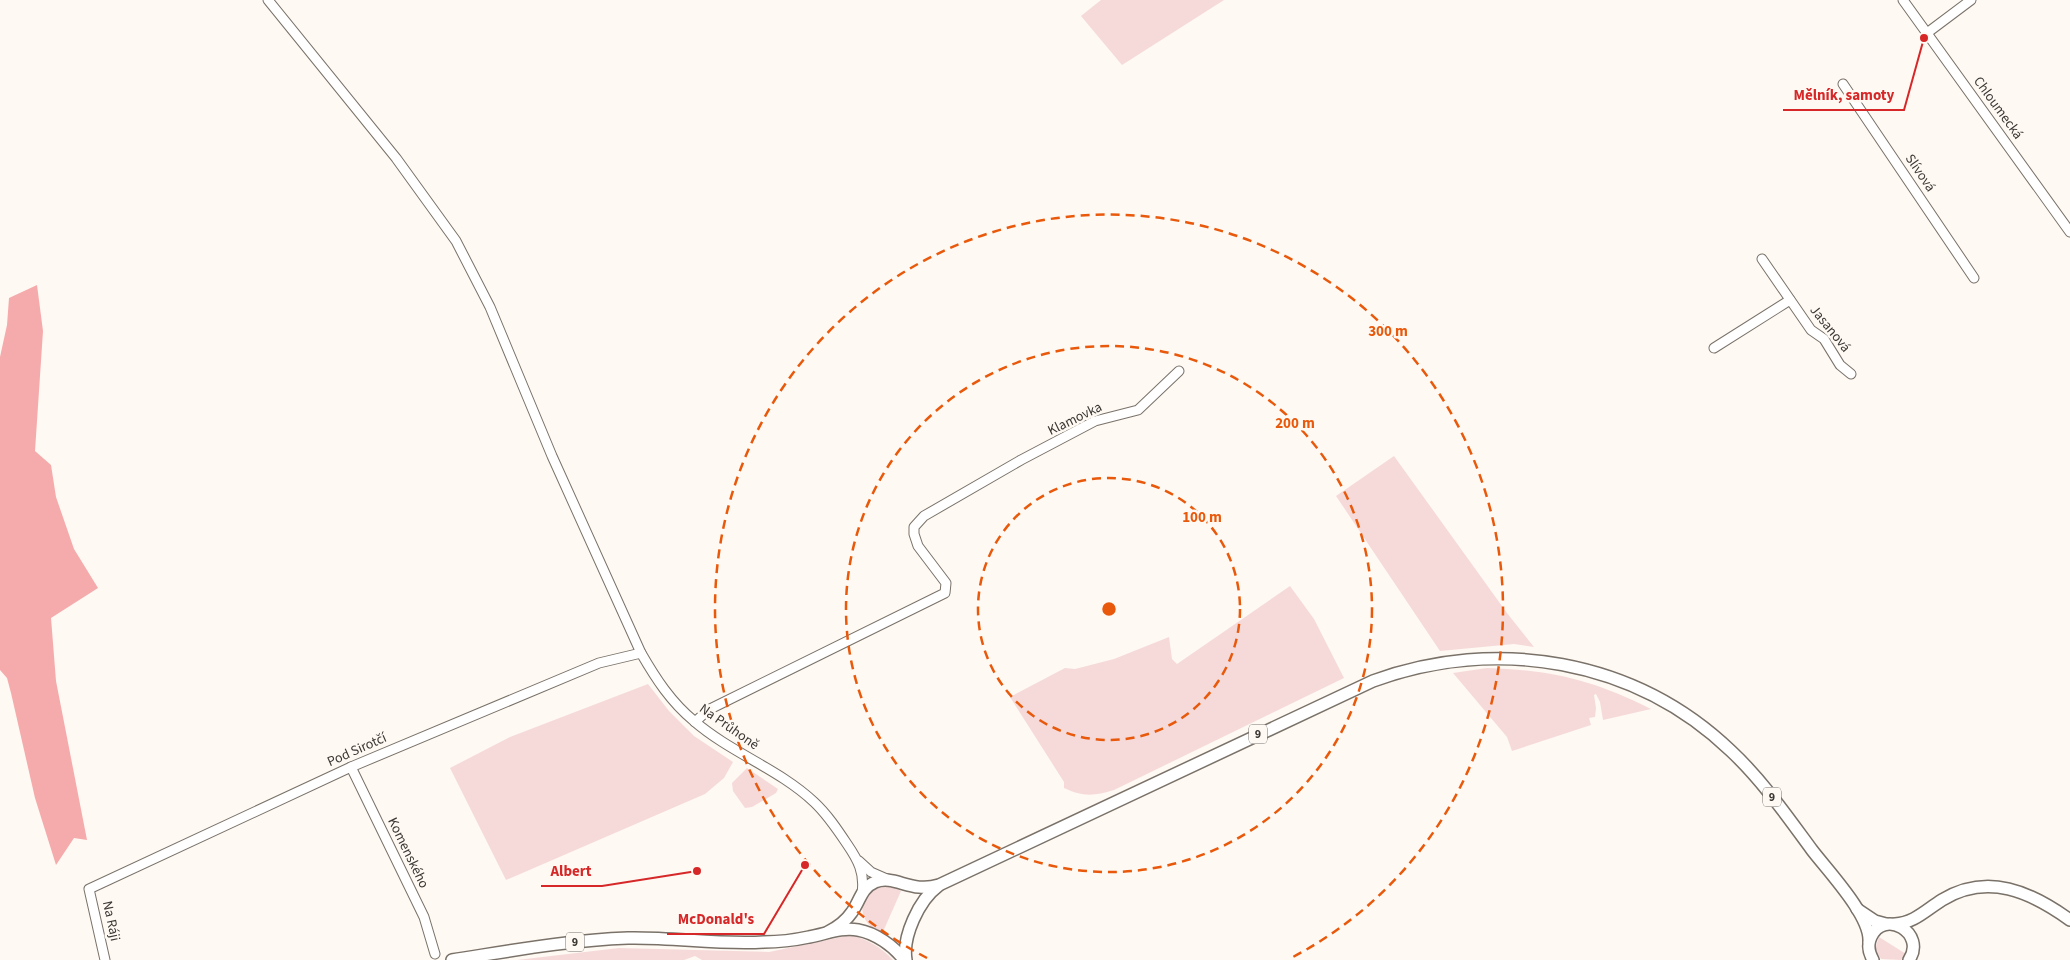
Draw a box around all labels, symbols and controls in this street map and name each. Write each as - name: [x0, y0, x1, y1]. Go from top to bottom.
- street label: Chloumecká: [1968, 73, 2028, 143]
- callout: Mělník, samoty: [1783, 80, 1904, 110]
- text: Mělník, samoty: [1794, 85, 1895, 106]
- street label: Slívová: [1900, 150, 1940, 196]
- street label: Jasanová: [1805, 301, 1855, 357]
- text: 300 m: [1368, 321, 1408, 342]
- street label: Klamovka: [1044, 397, 1106, 441]
- text: 200 m: [1275, 413, 1315, 434]
- text: 100 m: [1182, 507, 1222, 528]
- centre of rings: [1100, 600, 1118, 618]
- street label: Na Průhoně: [695, 699, 763, 755]
- road number: 9: [1249, 724, 1267, 744]
- street label: Pod Sirotčí: [324, 728, 390, 772]
- road number: 9: [1763, 788, 1781, 806]
- street label: Komenského: [382, 814, 434, 892]
- callout: Albert: [541, 856, 602, 886]
- text: Albert: [550, 861, 592, 882]
- street label: Na Ráji: [97, 899, 125, 943]
- callout: McDonald's: [667, 904, 764, 934]
- text: McDonald's: [678, 909, 755, 930]
- road number: 9: [566, 932, 584, 952]

